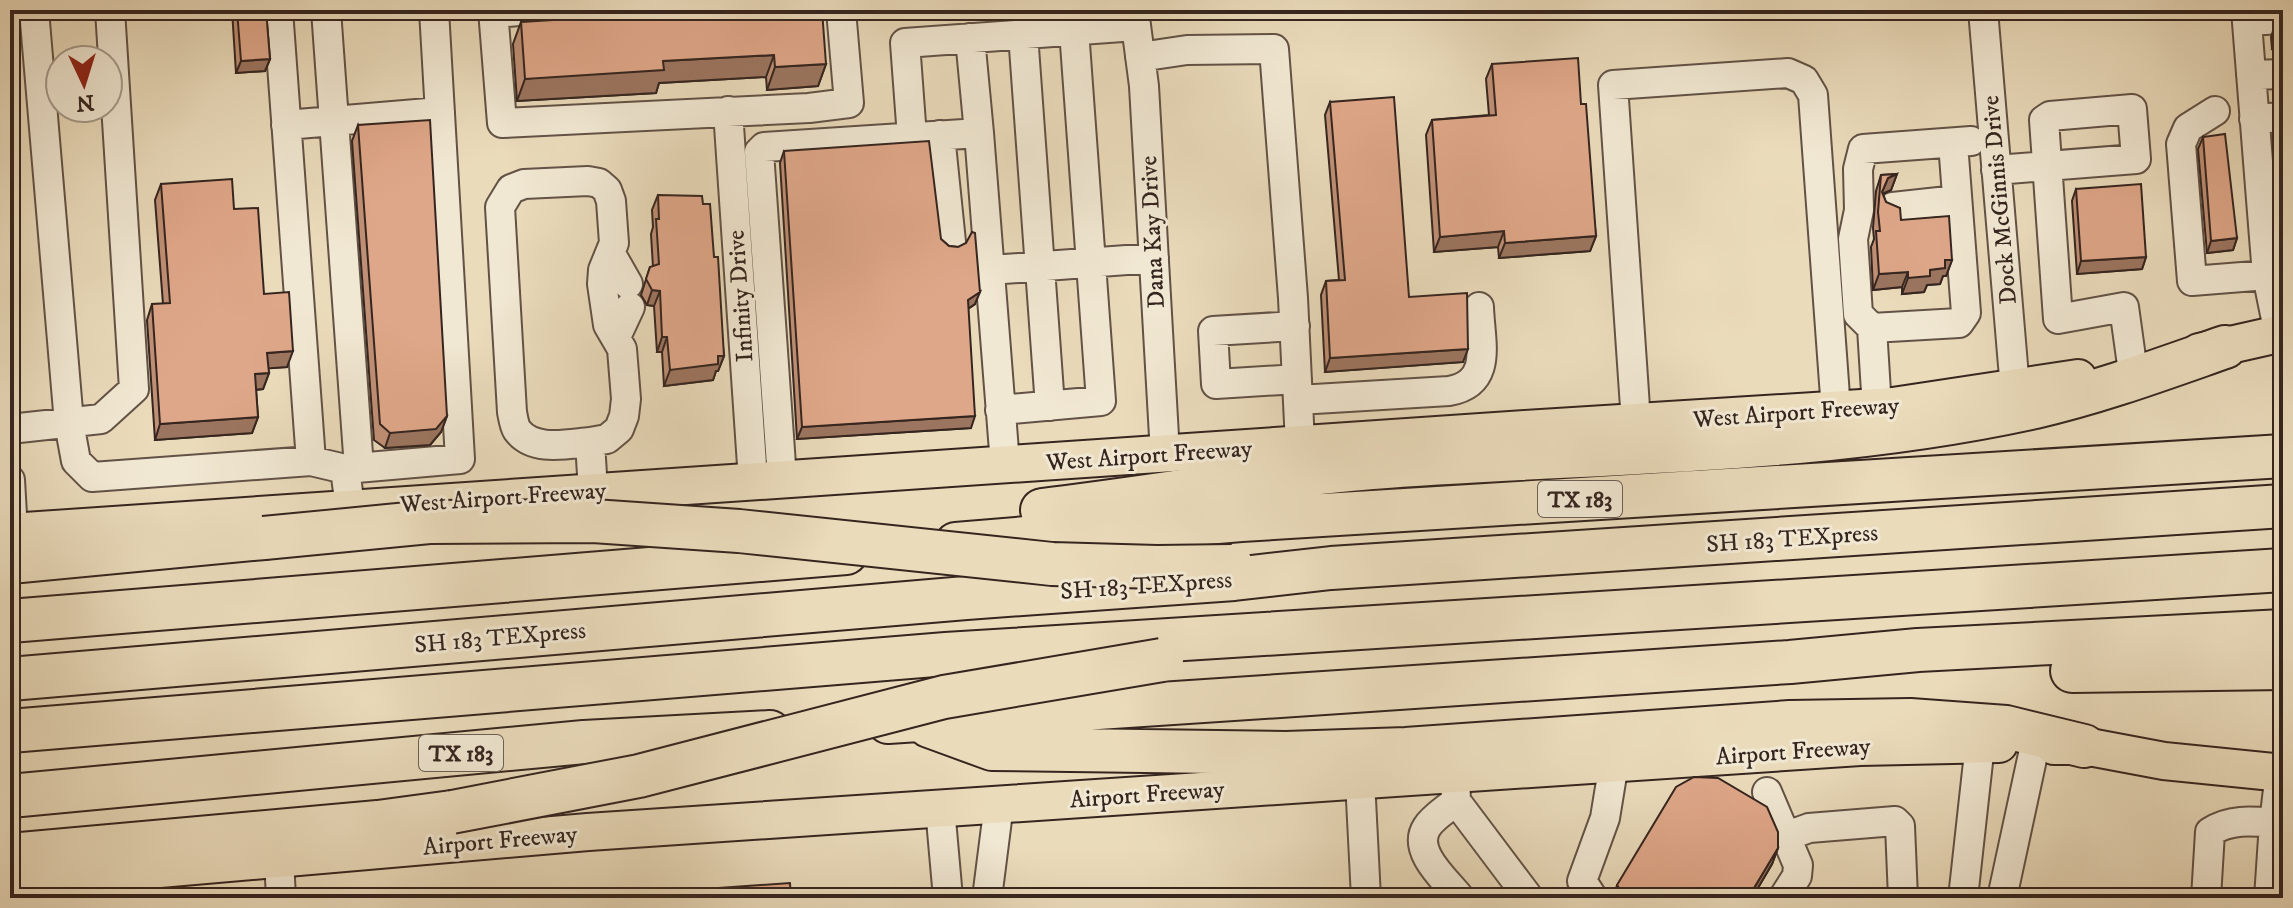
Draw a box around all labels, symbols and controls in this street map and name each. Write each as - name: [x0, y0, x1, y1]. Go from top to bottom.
- north arrow: [44, 44, 124, 124]
- text: N: [75, 88, 95, 117]
- street label: Dock McGinnis Drive: [1976, 94, 2024, 306]
- street label: Dana Kay Drive: [1134, 155, 1172, 309]
- street label: Infinity Drive: [721, 229, 761, 363]
- street label: West Airport Freeway: [1691, 391, 1901, 435]
- street label: West Airport Freeway: [1044, 434, 1254, 478]
- street label: West Airport Freeway: [398, 476, 608, 520]
- road number: TX 183: [1538, 481, 1622, 517]
- street label: SH 183 TEXpress: [1705, 518, 1879, 560]
- street label: SH 183 TEXpress: [1059, 565, 1233, 607]
- street label: SH 183 TEXpress: [413, 616, 587, 660]
- street label: Airport Freeway: [1715, 732, 1872, 772]
- road number: TX 183: [419, 735, 503, 771]
- street label: Airport Freeway: [1069, 775, 1226, 815]
- street label: Airport Freeway: [422, 819, 579, 863]

